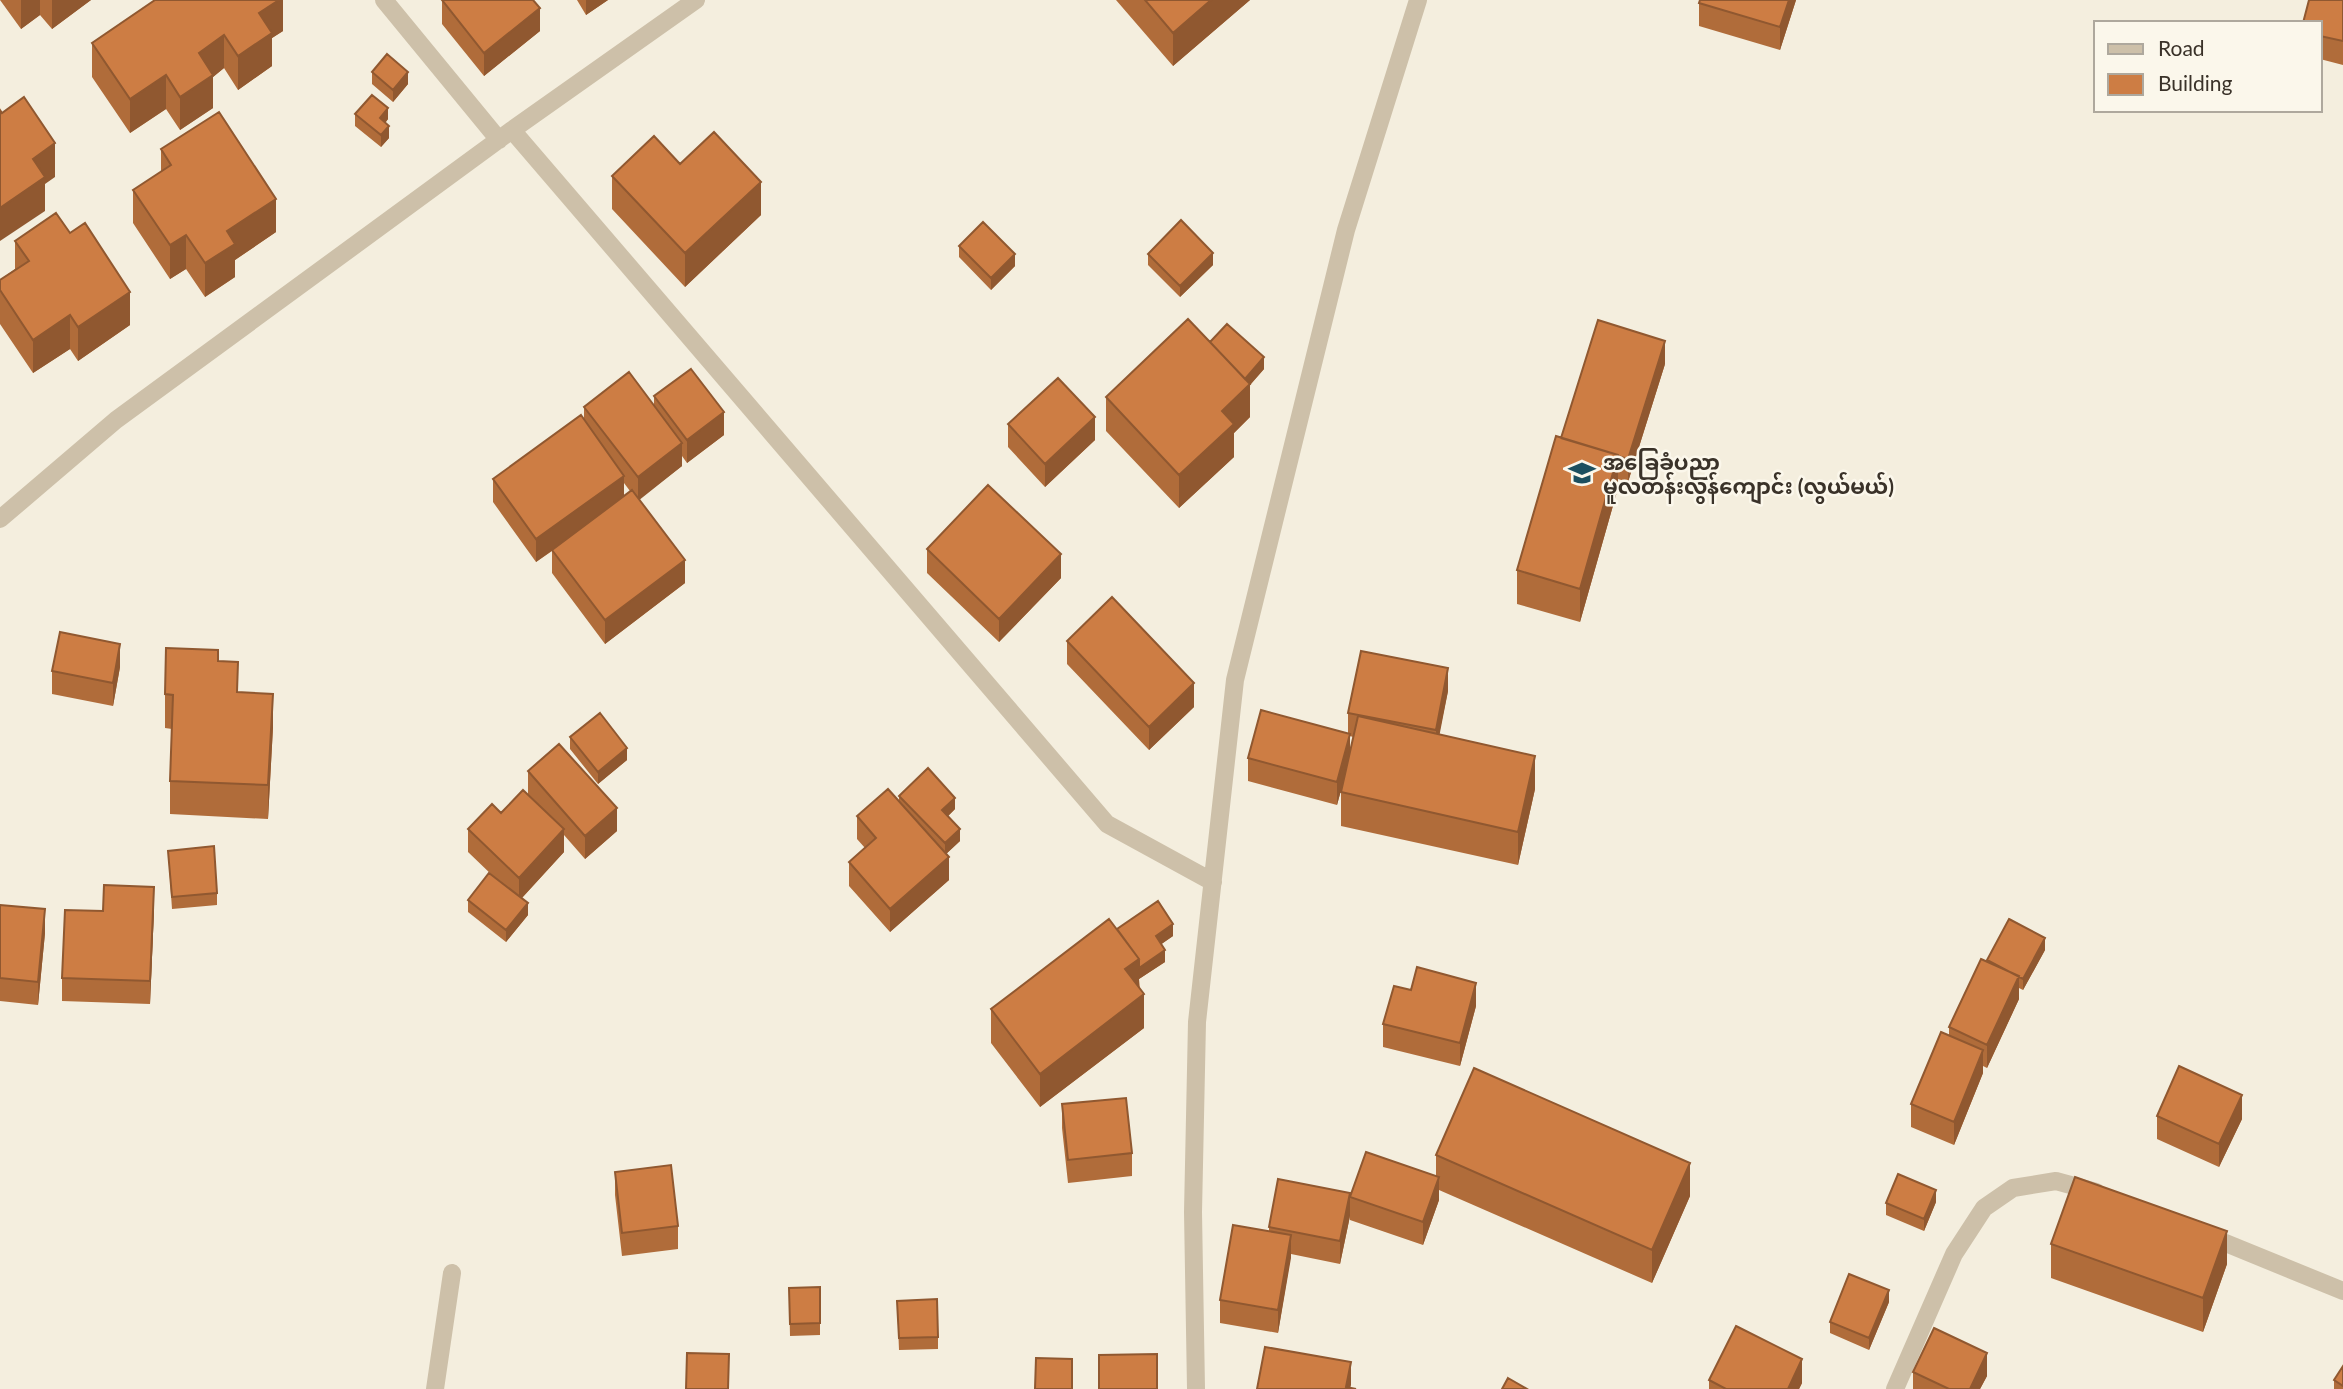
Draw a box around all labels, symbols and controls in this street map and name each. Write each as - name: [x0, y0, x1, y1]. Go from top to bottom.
- legend: [2094, 21, 2322, 112]
- text: Road: [2158, 35, 2205, 60]
- text: Building: [2158, 70, 2233, 95]
- place label: အခြေခံပညာ မူလတန်းလွန်ကျောင်း (လွယ်မယ်): [1603, 448, 1894, 505]
- school or university icon: အခြေခံပညာ မူလတန်းလွန်ကျောင်း (လွယ်မယ်): [1567, 458, 1597, 488]

